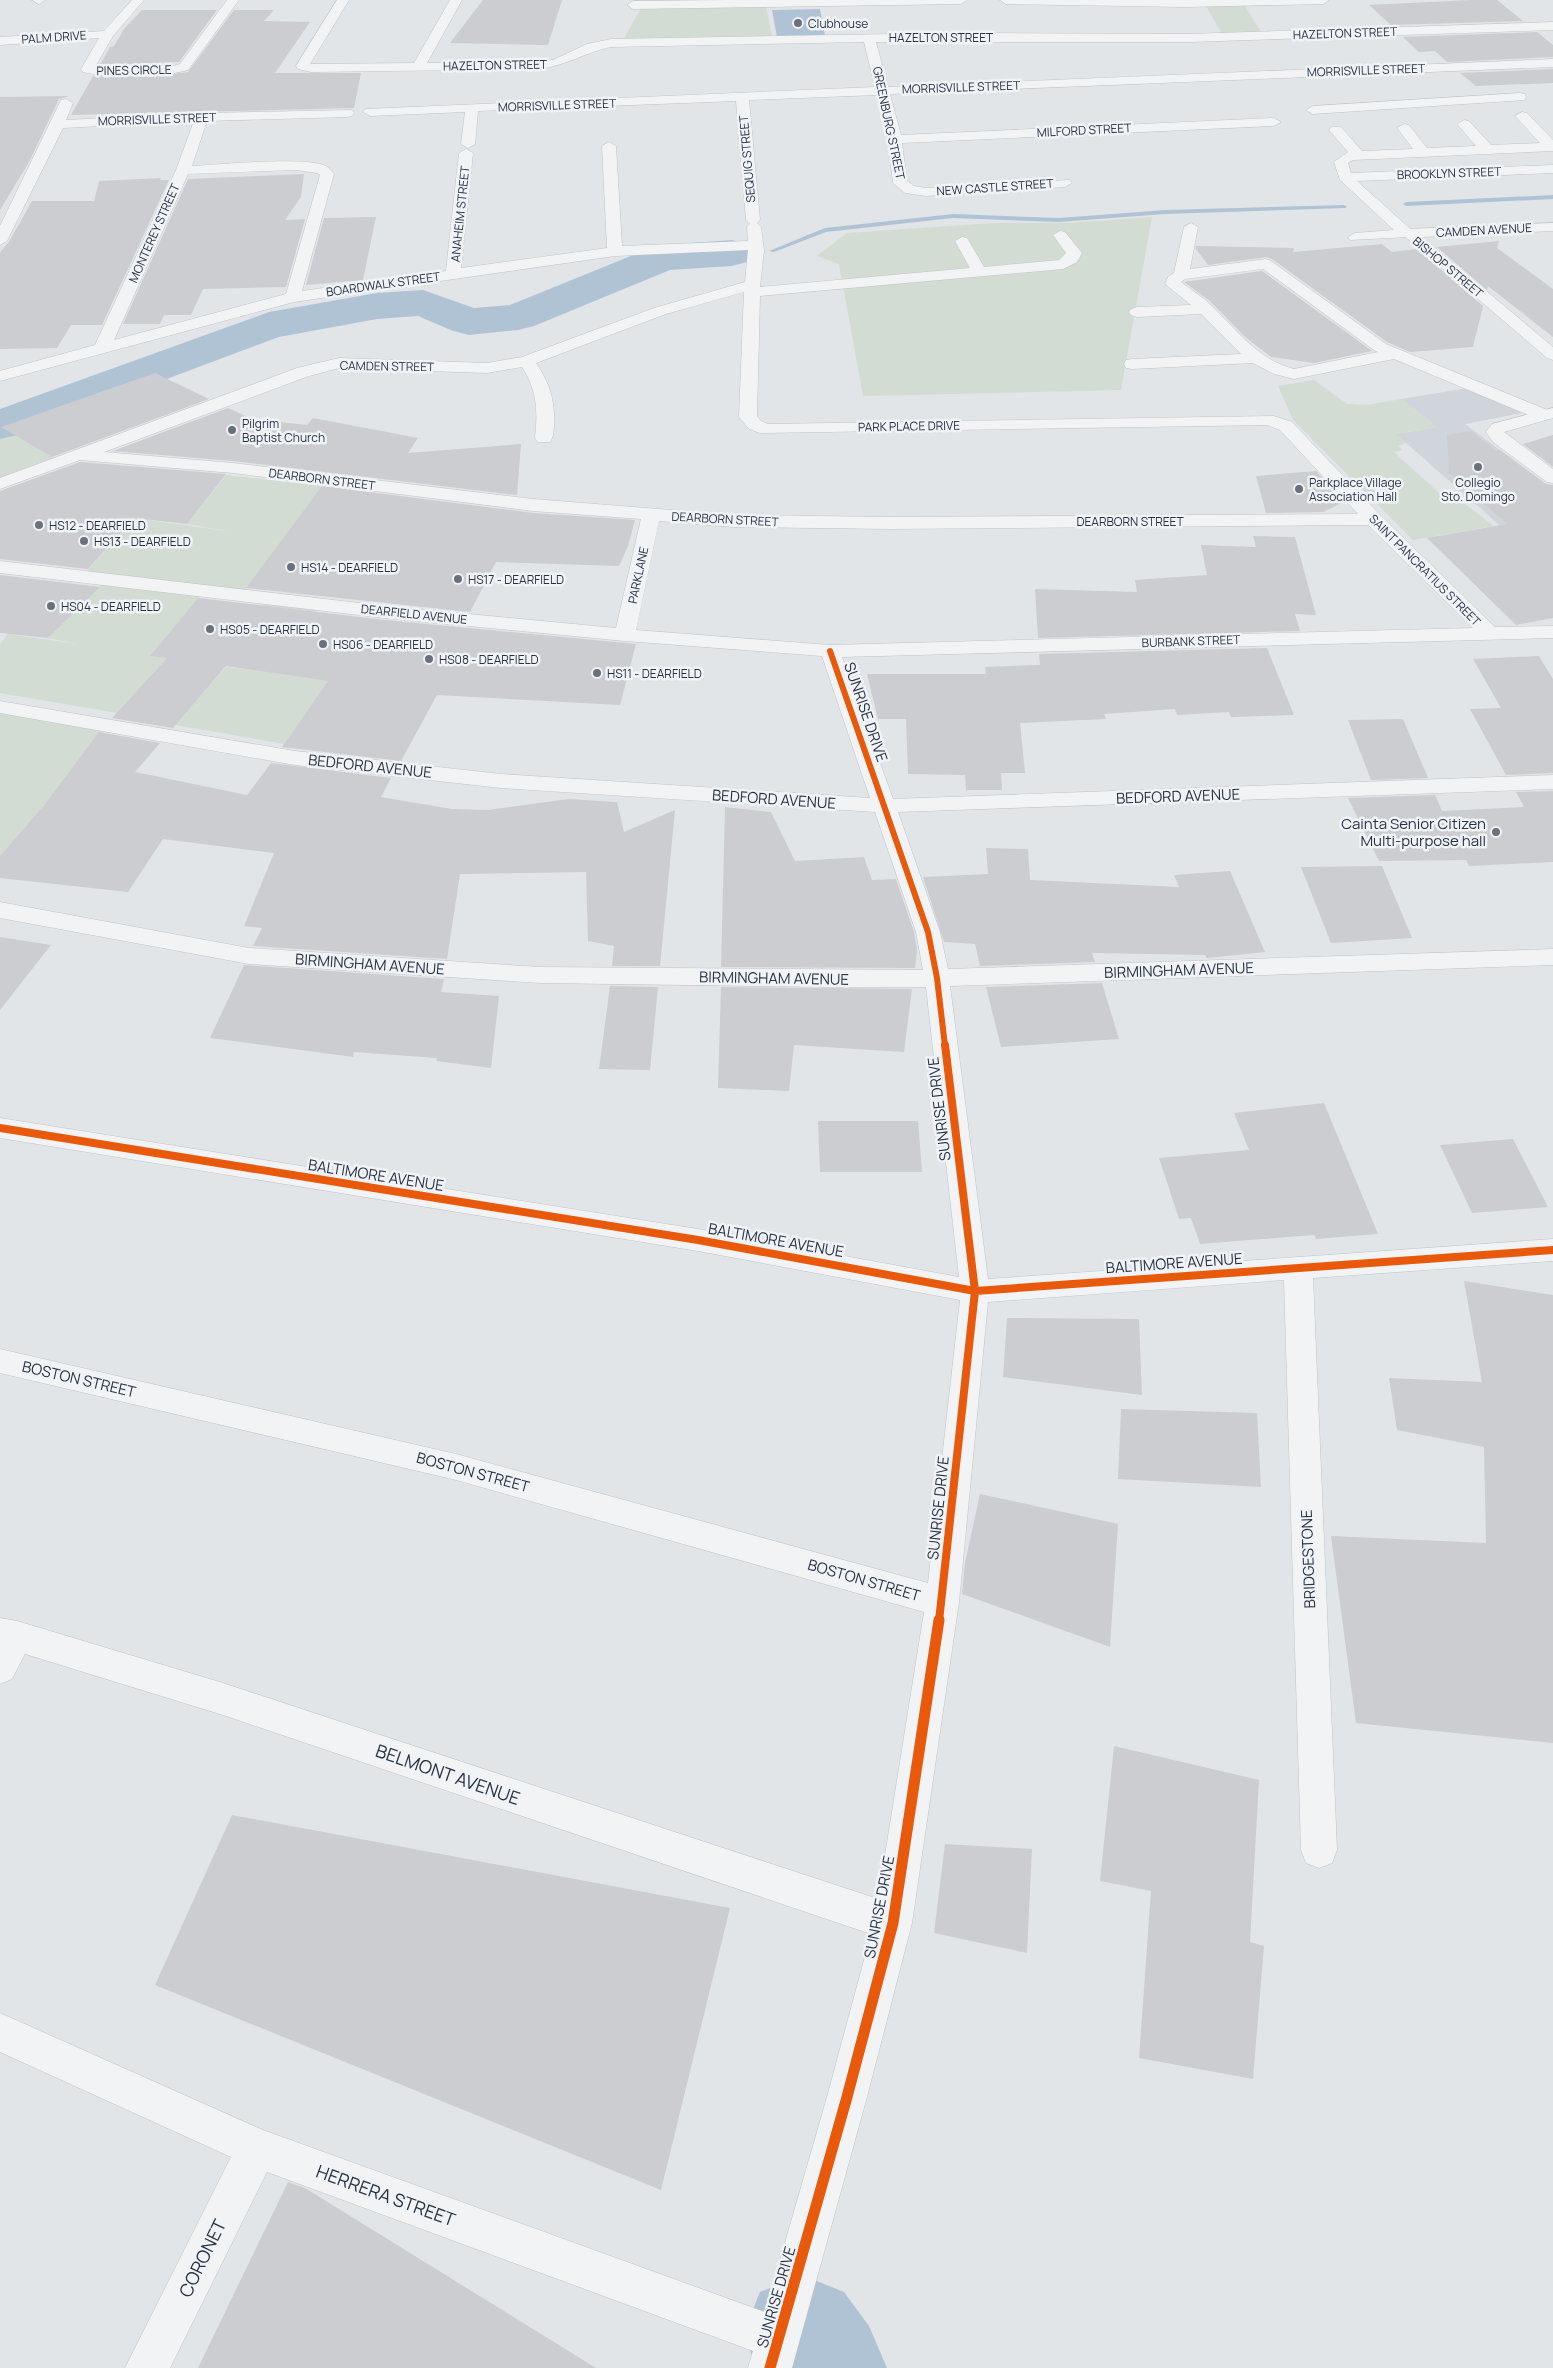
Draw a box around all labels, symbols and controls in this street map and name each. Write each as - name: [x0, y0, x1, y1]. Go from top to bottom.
- place label: Clubhouse: [808, 15, 868, 32]
- marker: Clubhouse: [792, 17, 804, 29]
- street label: HAZELTON STREET: [1293, 23, 1398, 43]
- street label: PALM DRIVE: [21, 26, 87, 48]
- street label: HAZELTON STREET: [889, 29, 994, 46]
- street label: HAZELTON STREET: [443, 56, 548, 74]
- street label: MORRISVILLE STREET: [1307, 59, 1426, 81]
- street label: PINES CIRCLE: [96, 61, 172, 79]
- street label: GREENBURG STREET: [869, 65, 909, 182]
- street label: MORRISVILLE STREET: [902, 76, 1021, 98]
- street label: MORRISVILLE STREET: [498, 94, 617, 116]
- street label: MORRISVILLE STREET: [98, 108, 217, 130]
- street label: SEQUIG STREET: [735, 114, 759, 203]
- street label: MILFORD STREET: [1036, 119, 1133, 141]
- street label: BROOKLYN STREET: [1396, 163, 1502, 183]
- street label: ANAHEIM STREET: [446, 164, 474, 263]
- street label: NEW CASTLE STREET: [936, 174, 1055, 200]
- street label: MONTEREY STREET: [124, 180, 184, 285]
- street label: CAMDEN AVENUE: [1436, 219, 1532, 241]
- street label: BISHOP STREET: [1409, 233, 1487, 302]
- street label: BOARDWALK STREET: [325, 267, 442, 300]
- street label: CAMDEN STREET: [340, 357, 435, 375]
- place label: Pilgrim Baptist Church: [242, 415, 325, 446]
- street label: PARK PLACE DRIVE: [858, 417, 960, 435]
- marker: Pilgrim Baptist Church: [226, 424, 238, 436]
- marker: Collegio Sto. Domingo: [1472, 461, 1484, 473]
- street label: DEARBORN STREET: [268, 464, 377, 494]
- place label: Parkplace Village Association Hall: [1309, 474, 1402, 505]
- place label: Collegio Sto. Domingo: [1441, 474, 1515, 505]
- marker: Parkplace Village Association Hall: [1293, 483, 1305, 495]
- street label: DEARBORN STREET: [671, 508, 780, 530]
- street label: SAINT PANCRATIUS STREET: [1365, 510, 1485, 630]
- street label: DEARBORN STREET: [1076, 513, 1184, 530]
- place label: HS12 - DEARFIELD: [49, 517, 146, 534]
- marker: HS12 - DEARFIELD: [33, 519, 45, 531]
- place label: HS13 - DEARFIELD: [94, 533, 191, 550]
- marker: HS13 - DEARFIELD: [78, 535, 90, 547]
- street label: PARKLANE: [624, 545, 652, 605]
- place label: HS14 - DEARFIELD: [301, 559, 398, 576]
- marker: HS14 - DEARFIELD: [285, 561, 297, 573]
- place label: HS17 - DEARFIELD: [468, 571, 564, 588]
- marker: HS17 - DEARFIELD: [452, 573, 464, 585]
- place label: HS04 - DEARFIELD: [61, 598, 161, 615]
- marker: HS04 - DEARFIELD: [45, 600, 57, 612]
- street label: DEARFIELD AVENUE: [360, 600, 468, 628]
- place label: HS05 - DEARFIELD: [220, 621, 320, 638]
- marker: HS05 - DEARFIELD: [204, 623, 216, 635]
- street label: BURBANK STREET: [1141, 631, 1241, 651]
- place label: HS06 - DEARFIELD: [333, 636, 433, 653]
- marker: HS06 - DEARFIELD: [317, 638, 329, 650]
- place label: HS08 - DEARFIELD: [439, 651, 539, 668]
- marker: HS08 - DEARFIELD: [423, 653, 435, 665]
- street label: SUNRISE DRIVE: [839, 659, 893, 765]
- place label: HS11 - DEARFIELD: [607, 665, 702, 682]
- marker: HS11 - DEARFIELD: [591, 667, 603, 679]
- street label: BEDFORD AVENUE: [307, 749, 433, 783]
- street label: BEDFORD AVENUE: [1116, 783, 1240, 809]
- street label: BEDFORD AVENUE: [711, 784, 837, 814]
- place label: Cainta Senior Citizen Multi-purpose hall: [1341, 813, 1486, 851]
- marker: Cainta Senior Citizen Multi-purpose hall: [1490, 826, 1502, 838]
- street label: BIRMINGHAM AVENUE: [295, 948, 445, 980]
- street label: BIRMINGHAM AVENUE: [1104, 957, 1254, 983]
- street label: BIRMINGHAM AVENUE: [699, 966, 849, 990]
- street label: SUNRISE DRIVE: [922, 1056, 956, 1162]
- street label: BALTIMORE AVENUE: [307, 1154, 445, 1196]
- street label: BALTIMORE AVENUE: [707, 1218, 845, 1262]
- street label: BALTIMORE AVENUE: [1105, 1248, 1243, 1278]
- street label: BOSTON STREET: [20, 1356, 138, 1402]
- street label: BOSTON STREET: [414, 1447, 532, 1497]
- street label: SUNRISE DRIVE: [922, 1455, 954, 1561]
- street label: BRIDGESTONE: [1296, 1509, 1320, 1609]
- street label: BOSTON STREET: [805, 1554, 923, 1606]
- street label: BELMONT AVENUE: [373, 1738, 523, 1810]
- street label: SUNRISE DRIVE: [859, 1854, 899, 1960]
- street label: HERRERA STREET: [313, 2159, 459, 2231]
- street label: CORONET: [173, 2215, 231, 2301]
- street label: SUNRISE DRIVE: [752, 2244, 800, 2350]

